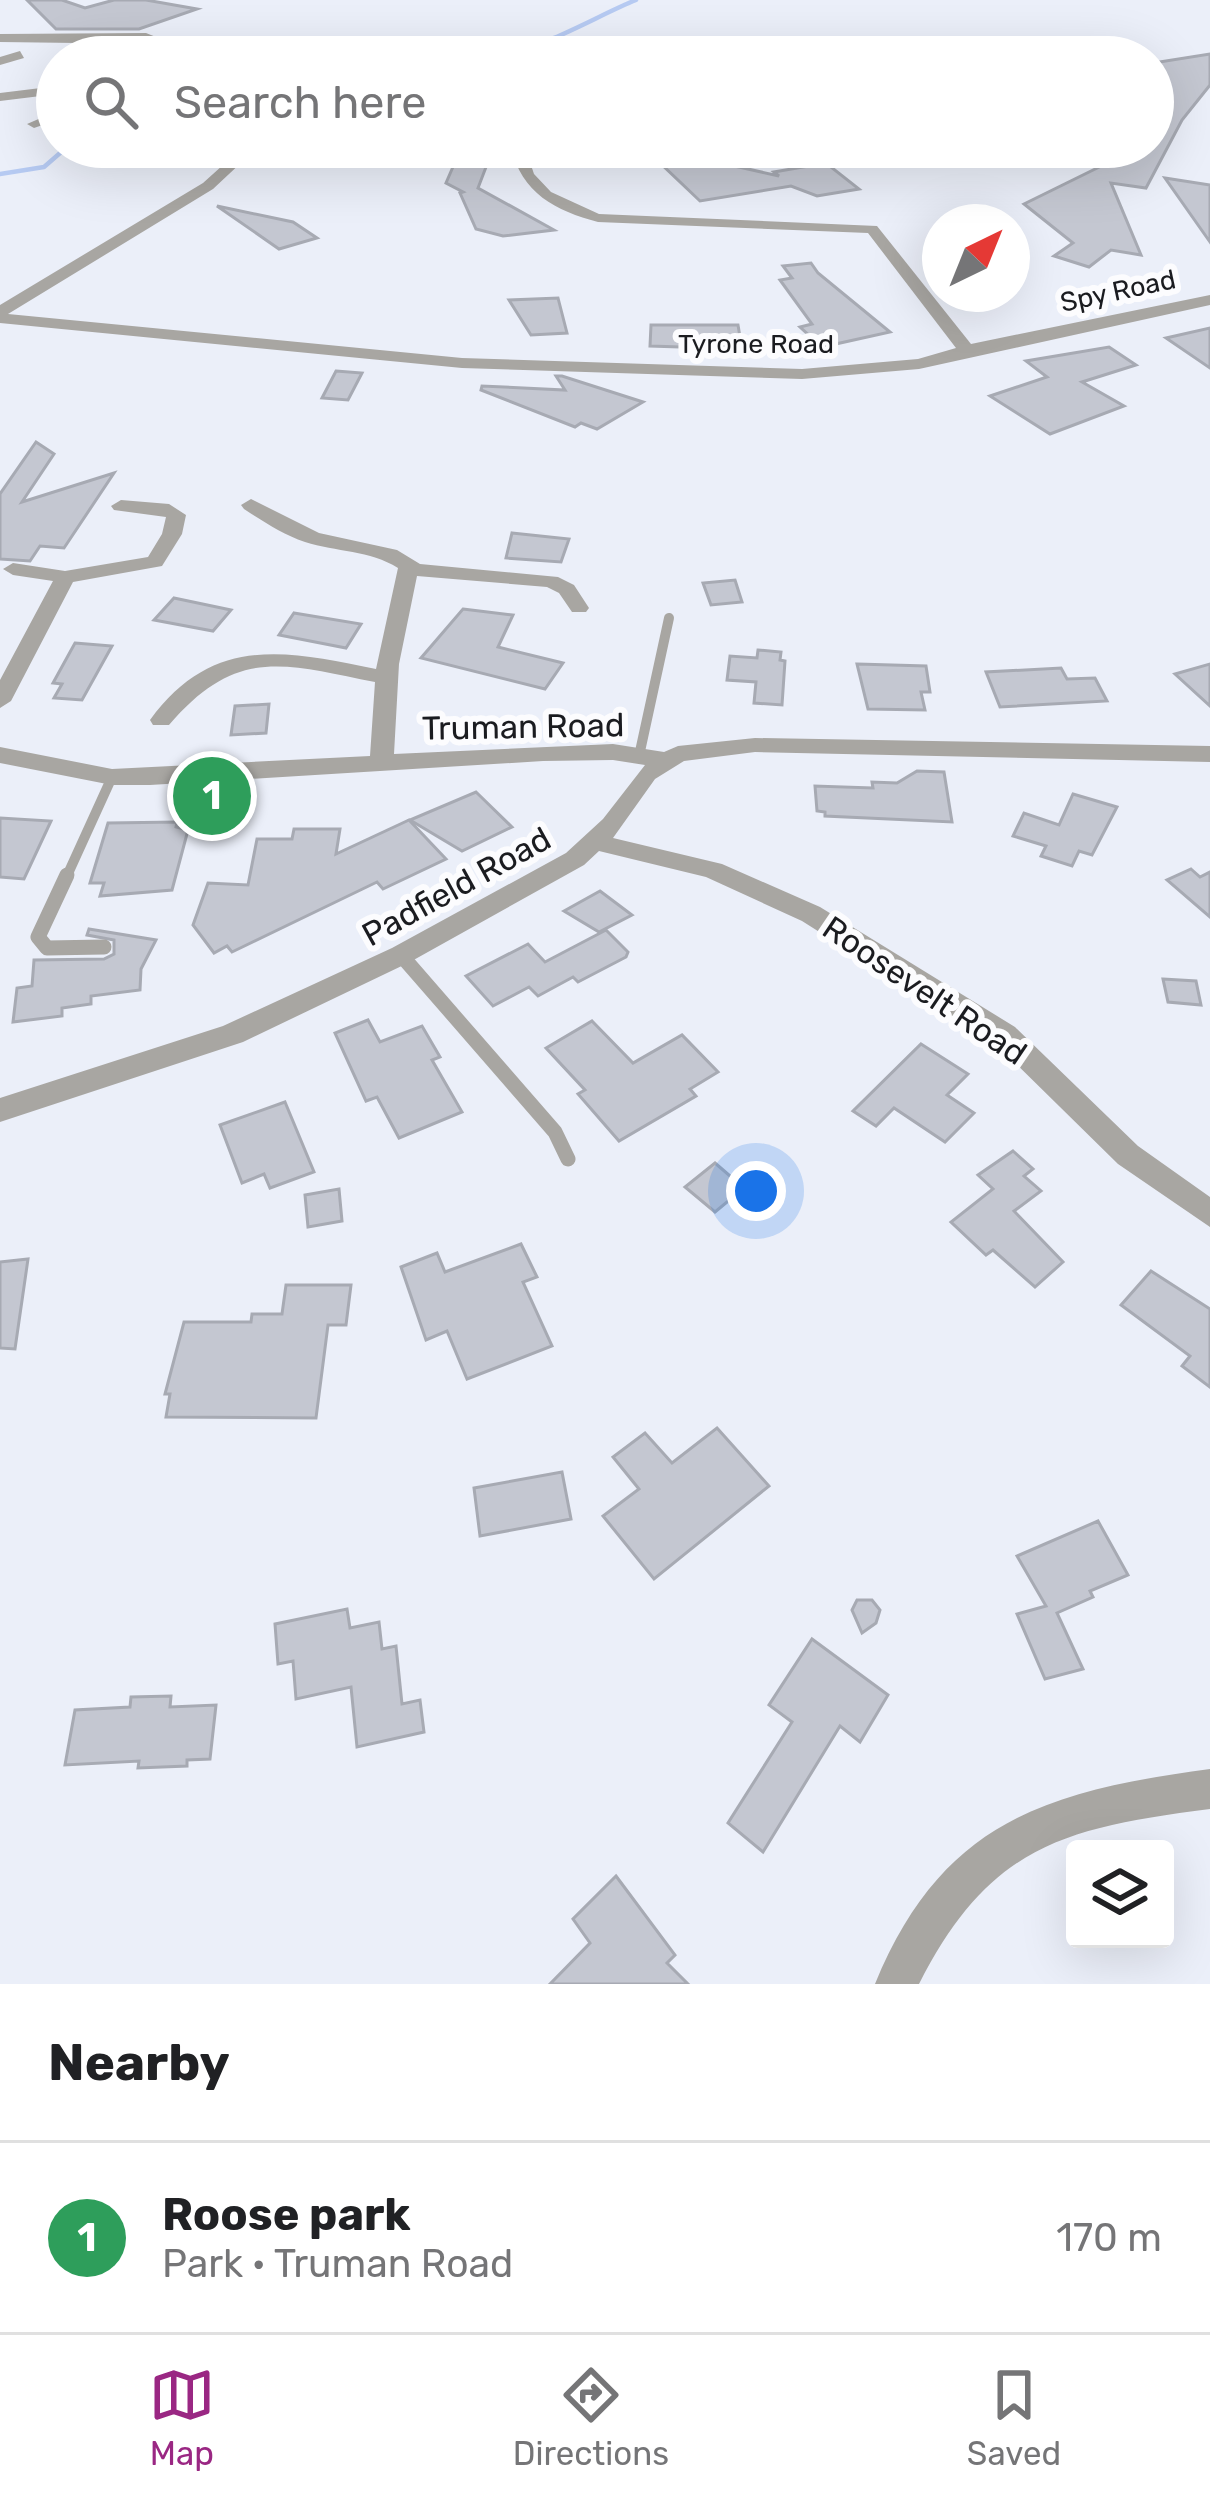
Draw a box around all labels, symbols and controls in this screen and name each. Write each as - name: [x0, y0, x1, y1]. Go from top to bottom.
- search box: [36, 36, 1174, 168]
- icon: search: [78, 69, 144, 135]
- text: Search here: [174, 76, 426, 129]
- north arrow: [922, 204, 1030, 312]
- street label: Spy Road: [1057, 263, 1179, 319]
- street label: Tyrone Road: [678, 328, 834, 360]
- street label: Truman Road: [421, 705, 625, 748]
- pin: 1: [173, 751, 251, 841]
- street label: Padfield Road: [355, 819, 557, 954]
- street label: Roosevelt Road: [815, 908, 1034, 1073]
- your location: [726, 1161, 786, 1221]
- map controls: [1066, 1840, 1174, 1948]
- button: layers: [1066, 1840, 1174, 1948]
- text: Nearby: [48, 2032, 230, 2093]
- text: Roose park: [162, 2188, 411, 2241]
- text: 1: [77, 2215, 97, 2261]
- text: 170 m: [1056, 2215, 1162, 2261]
- text: Park · Truman Road: [162, 2241, 513, 2287]
- tab: Map: [149, 2362, 215, 2473]
- tab: Directions: [513, 2362, 669, 2473]
- tab: Saved: [967, 2362, 1061, 2473]

